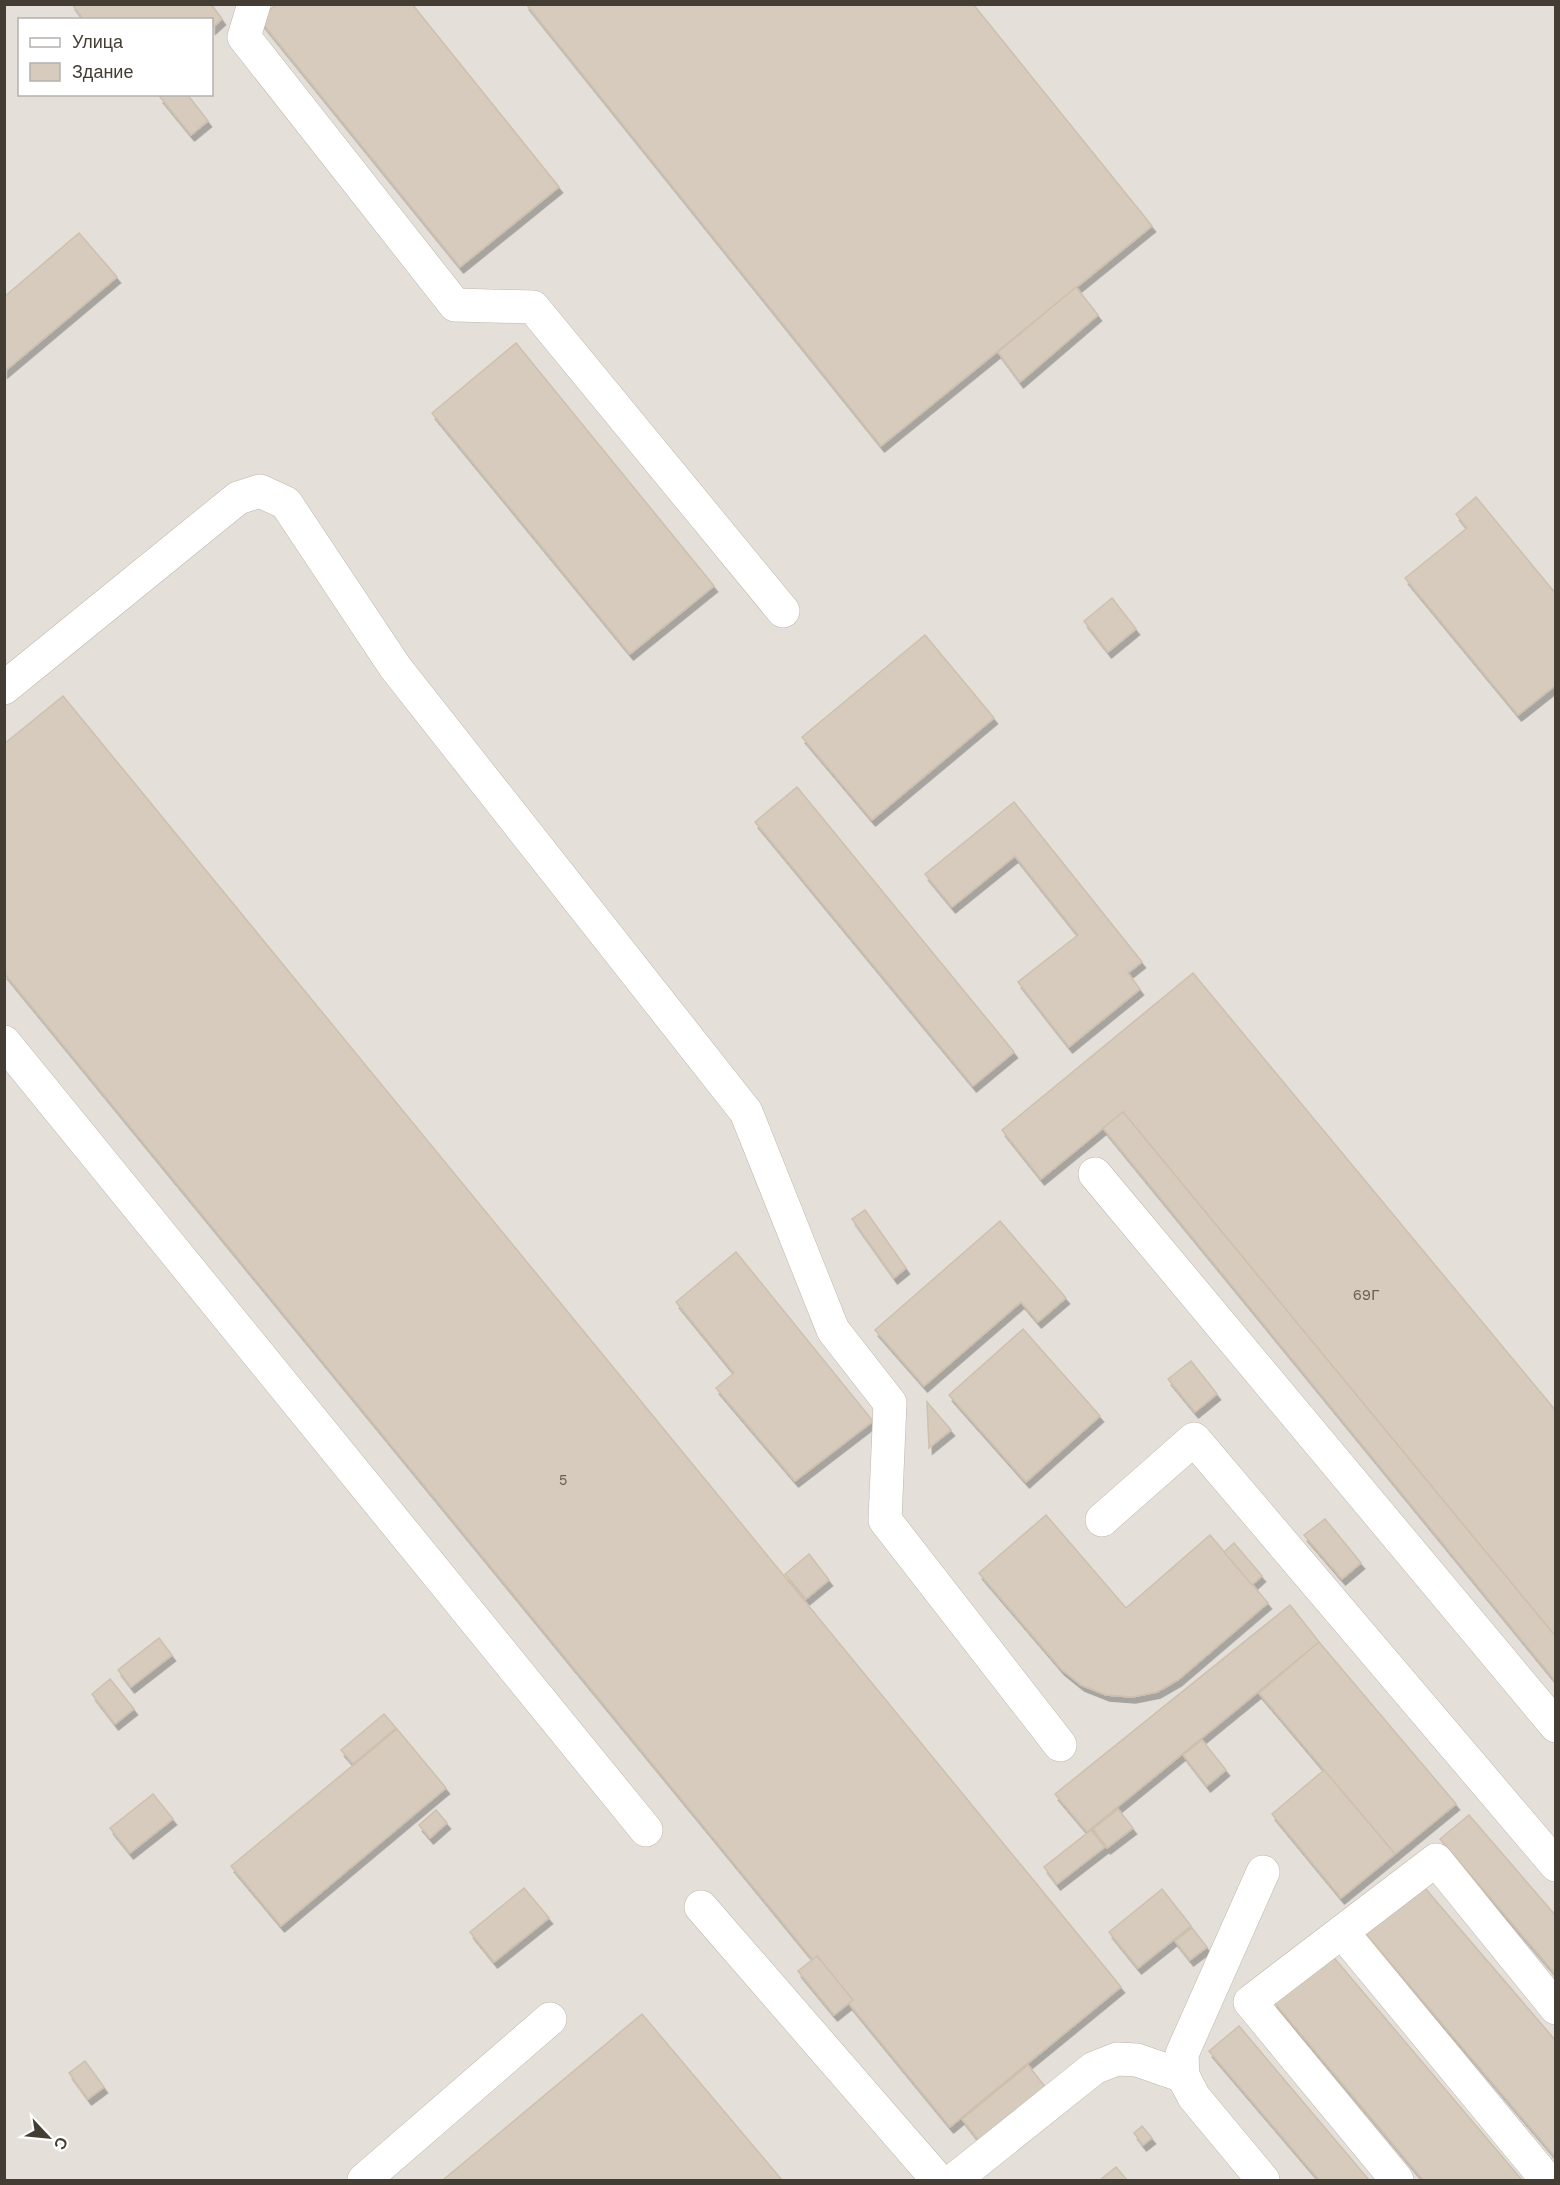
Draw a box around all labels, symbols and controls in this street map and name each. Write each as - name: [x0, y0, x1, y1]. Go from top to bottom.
- legend: [18, 18, 213, 96]
- text: Улица: [72, 31, 124, 52]
- text: Здание: [72, 61, 133, 82]
- house number: 69Г: [1353, 1286, 1379, 1304]
- house number: 5: [559, 1471, 567, 1489]
- north arrow: [18, 2107, 78, 2167]
- text: С: [50, 2134, 72, 2153]

